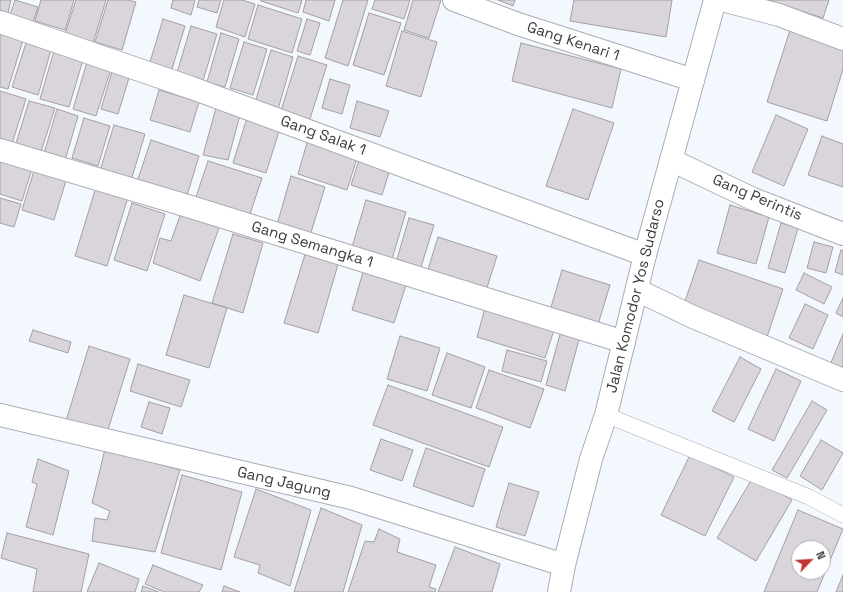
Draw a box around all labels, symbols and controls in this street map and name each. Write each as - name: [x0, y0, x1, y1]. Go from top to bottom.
- street label: Gang Kenari 1: [524, 19, 622, 65]
- street label: Gang Salak 1: [278, 112, 368, 160]
- street label: Gang Perintis: [709, 171, 805, 225]
- street label: Jalan Komodor Yos Sudarso: [603, 197, 669, 395]
- street label: Gang Semangka 1: [249, 218, 375, 272]
- street label: Gang Jagung: [235, 463, 333, 503]
- north arrow: [791, 540, 831, 580]
- text: N: [813, 549, 829, 562]

